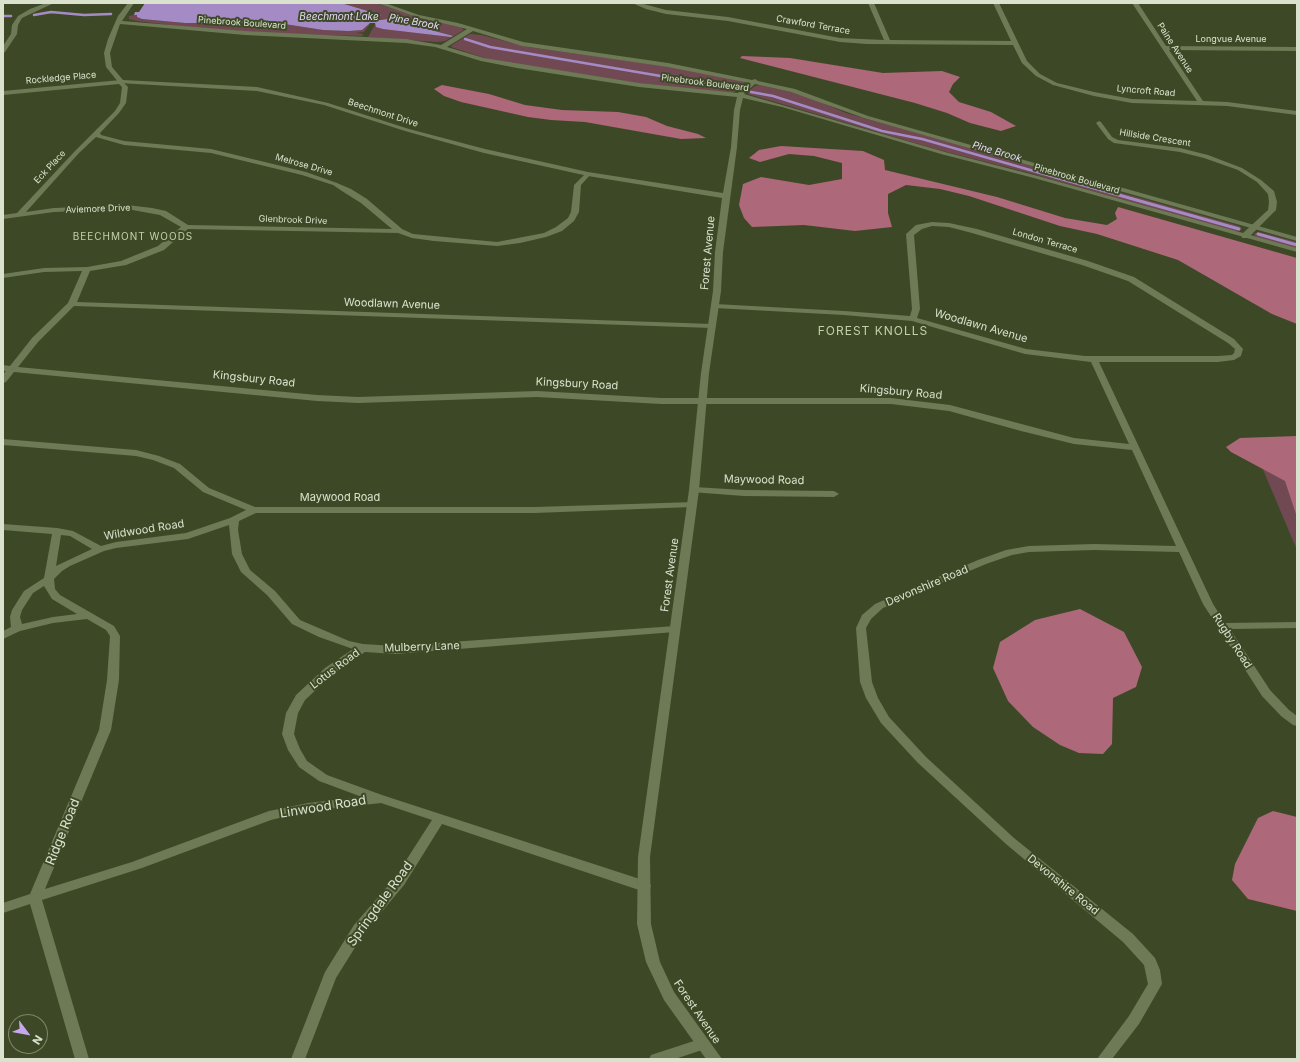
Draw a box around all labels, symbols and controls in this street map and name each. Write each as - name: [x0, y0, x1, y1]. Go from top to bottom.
- water label: Beechmont Lake: [299, 11, 379, 23]
- water label: Pine Brook: [388, 12, 440, 32]
- street label: Crawford Terrace: [775, 13, 851, 37]
- street label: Pinebrook Boulevard: [198, 15, 286, 31]
- street label: Paine Avenue: [1155, 21, 1195, 75]
- street label: Longvue Avenue: [1195, 34, 1267, 44]
- street label: Rockledge Place: [25, 70, 97, 86]
- street label: Pinebrook Boulevard: [661, 72, 749, 94]
- street label: Lyncroft Road: [1116, 83, 1176, 99]
- street label: Beechmont Drive: [346, 97, 420, 129]
- street label: Hillside Crescent: [1119, 127, 1191, 149]
- water label: Pine Brook: [971, 139, 1023, 165]
- street label: Eck Place: [32, 148, 68, 186]
- street label: Melrose Drive: [274, 152, 334, 178]
- street label: Pinebrook Boulevard: [1033, 162, 1121, 196]
- street label: Aviemore Drive: [65, 202, 131, 216]
- street label: Glenbrook Drive: [258, 213, 328, 227]
- street label: Forest Avenue: [698, 215, 718, 291]
- street label: London Terrace: [1011, 227, 1079, 255]
- district label: BEECHMONT WOODS: [73, 231, 193, 243]
- street label: Woodlawn Avenue: [344, 296, 440, 312]
- street label: Woodlawn Avenue: [933, 306, 1029, 346]
- district label: FOREST KNOLLS: [818, 324, 928, 338]
- street label: Kingsbury Road: [212, 368, 296, 390]
- street label: Kingsbury Road: [535, 375, 619, 393]
- street label: Kingsbury Road: [859, 382, 943, 402]
- street label: Maywood Road: [724, 473, 804, 487]
- street label: Maywood Road: [300, 491, 380, 505]
- street label: Wildwood Road: [103, 517, 185, 543]
- street label: Forest Avenue: [658, 537, 682, 613]
- street label: Devonshire Road: [884, 563, 970, 609]
- street label: Rugby Road: [1209, 611, 1255, 671]
- street label: Mulberry Lane: [384, 639, 460, 655]
- street label: Lotus Road: [308, 646, 362, 692]
- street label: Linwood Road: [279, 792, 367, 822]
- street label: Ridge Road: [43, 797, 83, 867]
- street label: Devonshire Road: [1025, 852, 1101, 918]
- street label: Springdale Road: [344, 858, 416, 950]
- street label: Forest Avenue: [671, 978, 723, 1046]
- north arrow: [8, 1014, 48, 1054]
- text: N: [29, 1033, 45, 1047]

